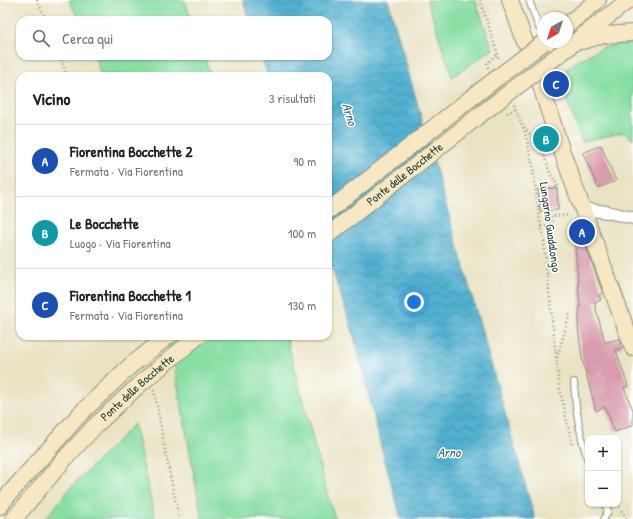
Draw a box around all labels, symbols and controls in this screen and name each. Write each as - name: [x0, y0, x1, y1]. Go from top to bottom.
- north arrow: [537, 12, 573, 48]
- search box: [16, 16, 332, 60]
- icon: search: [30, 27, 52, 49]
- text: Cerca qui: [62, 28, 113, 49]
- pin: C: [543, 69, 569, 99]
- text: Vicino: [32, 87, 70, 110]
- text: 3 risultati: [269, 89, 316, 107]
- water label: Arno: [338, 101, 362, 129]
- pin: B: [533, 124, 559, 154]
- street label: Ponte delle Bocchette: [363, 138, 447, 209]
- text: Fiorentina Bocchette 2: [70, 141, 193, 162]
- text: A: [42, 152, 48, 170]
- text: 90 m: [294, 152, 316, 170]
- text: Fermata · Via Fiorentina: [70, 162, 183, 180]
- street label: Lungarno Guadalongo: [536, 181, 565, 273]
- text: Le Bocchette: [70, 213, 139, 234]
- pin: A: [569, 217, 595, 247]
- text: B: [42, 224, 48, 242]
- text: 100 m: [288, 224, 316, 242]
- text: Luogo · Via Fiorentina: [70, 234, 171, 252]
- text: Fiorentina Bocchette 1: [70, 285, 191, 306]
- your location: [404, 292, 424, 312]
- text: C: [41, 296, 49, 314]
- text: 130 m: [288, 296, 316, 314]
- text: Fermata · Via Fiorentina: [70, 306, 183, 324]
- street label: Ponte delle Bocchette: [96, 350, 178, 425]
- map controls: [585, 435, 621, 507]
- button: +: [585, 435, 621, 471]
- water label: Arno: [438, 443, 462, 461]
- button: −: [585, 471, 621, 507]

